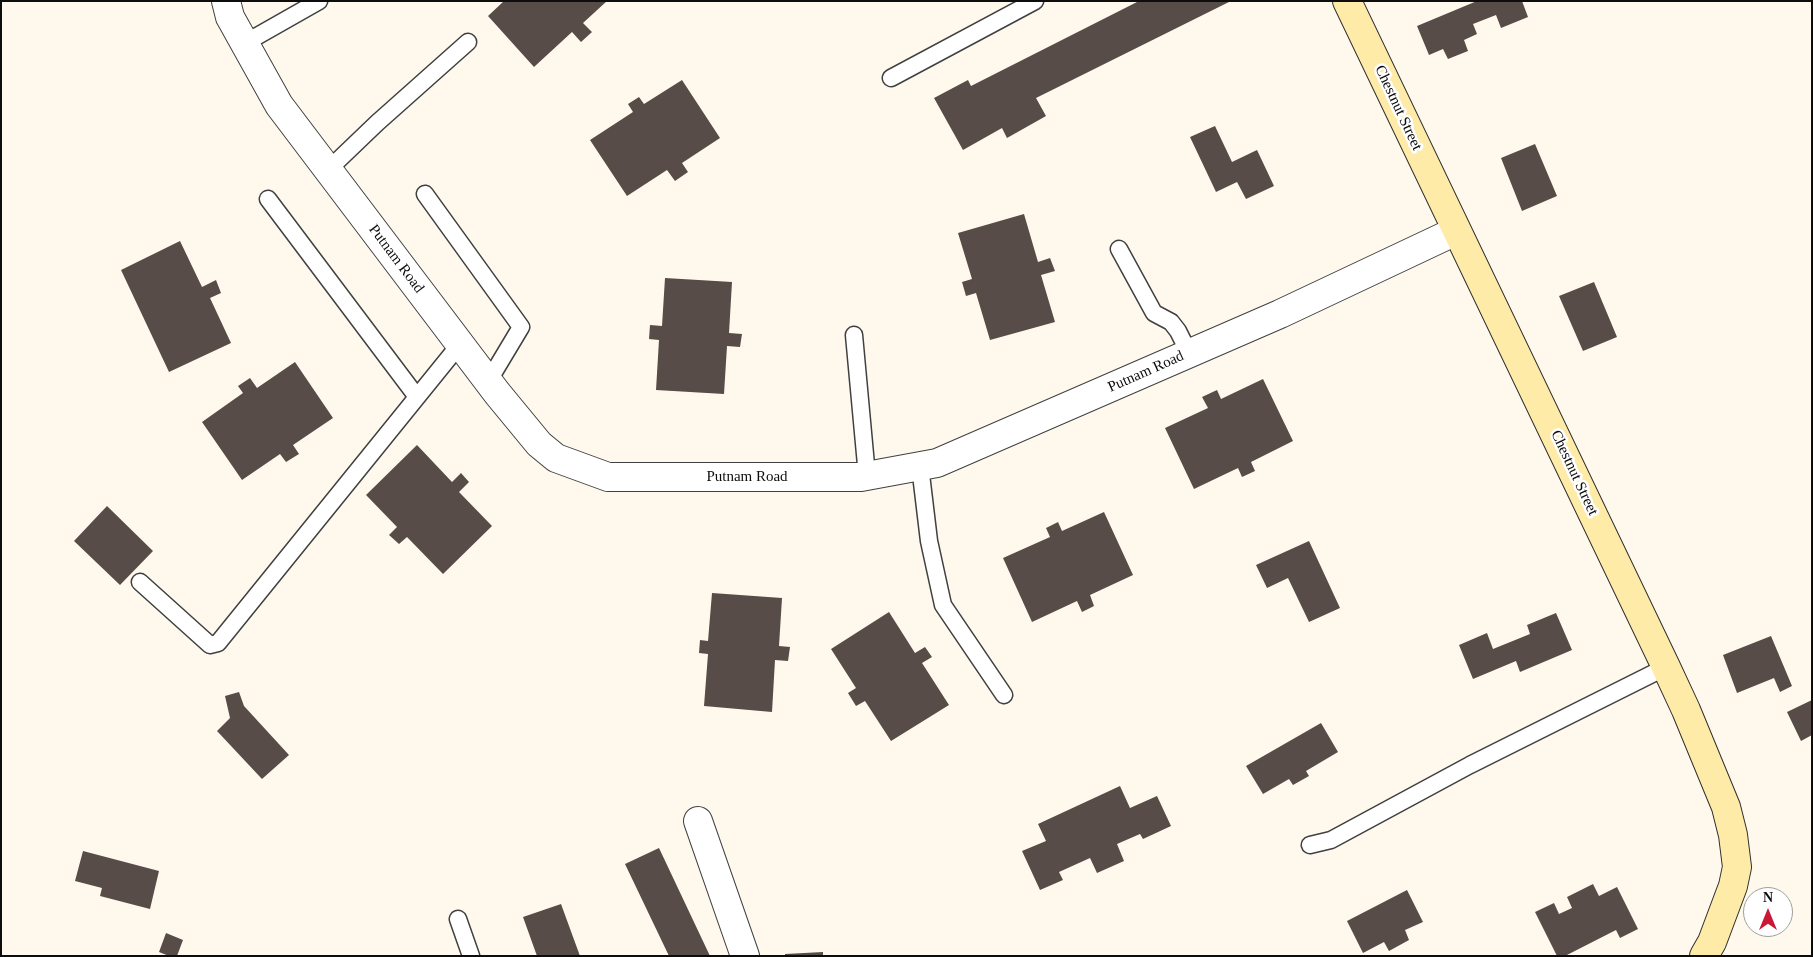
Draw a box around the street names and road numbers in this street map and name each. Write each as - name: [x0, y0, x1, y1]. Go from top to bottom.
- street label: Chestnut Street: [1370, 62, 1426, 154]
- street label: Putnam Road: [364, 221, 428, 297]
- street label: Putnam Road: [1105, 347, 1187, 397]
- street label: Chestnut Street: [1546, 427, 1602, 519]
- street label: Putnam Road: [706, 468, 788, 486]

